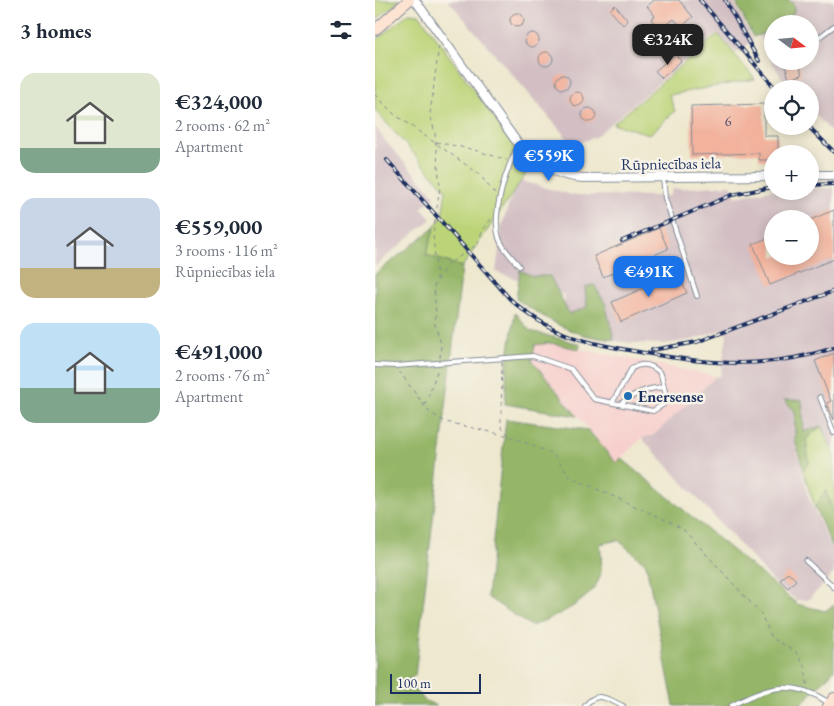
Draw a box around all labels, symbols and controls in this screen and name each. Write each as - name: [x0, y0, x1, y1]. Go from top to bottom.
- north arrow: [764, 15, 819, 70]
- map controls: [764, 15, 819, 265]
- icon: filters: [327, 16, 355, 44]
- text: 3 homes: [20, 17, 92, 44]
- pin: €324K: [633, 23, 703, 66]
- text: €324K: [643, 29, 693, 50]
- button: locate: [764, 80, 819, 135]
- text: €324,000: [175, 88, 262, 115]
- icon: home: [60, 93, 120, 153]
- house number: 6: [725, 112, 732, 130]
- text: 2 rooms · 62 m²: [175, 115, 270, 136]
- text: Apartment: [175, 136, 243, 157]
- pin: €559K: [514, 140, 584, 182]
- text: €559K: [524, 145, 574, 166]
- button: +: [764, 145, 819, 200]
- street label: Rūpniecības iela: [621, 152, 722, 175]
- button: −: [764, 210, 819, 265]
- text: €559,000: [175, 213, 262, 240]
- icon: home: [60, 218, 120, 278]
- text: 3 rooms · 116 m²: [175, 240, 278, 261]
- pin: €491K: [614, 256, 684, 298]
- text: Rūpniecības iela: [175, 261, 275, 282]
- text: €491K: [624, 261, 674, 282]
- text: €491,000: [175, 338, 262, 365]
- icon: home: [60, 343, 120, 403]
- text: 2 rooms · 76 m²: [175, 365, 270, 386]
- text: Apartment: [175, 386, 243, 407]
- place label: Enersense: [638, 386, 704, 407]
- marker: Enersense: [622, 390, 634, 402]
- scale bar: [390, 671, 481, 694]
- text: 100 m: [397, 674, 431, 692]

